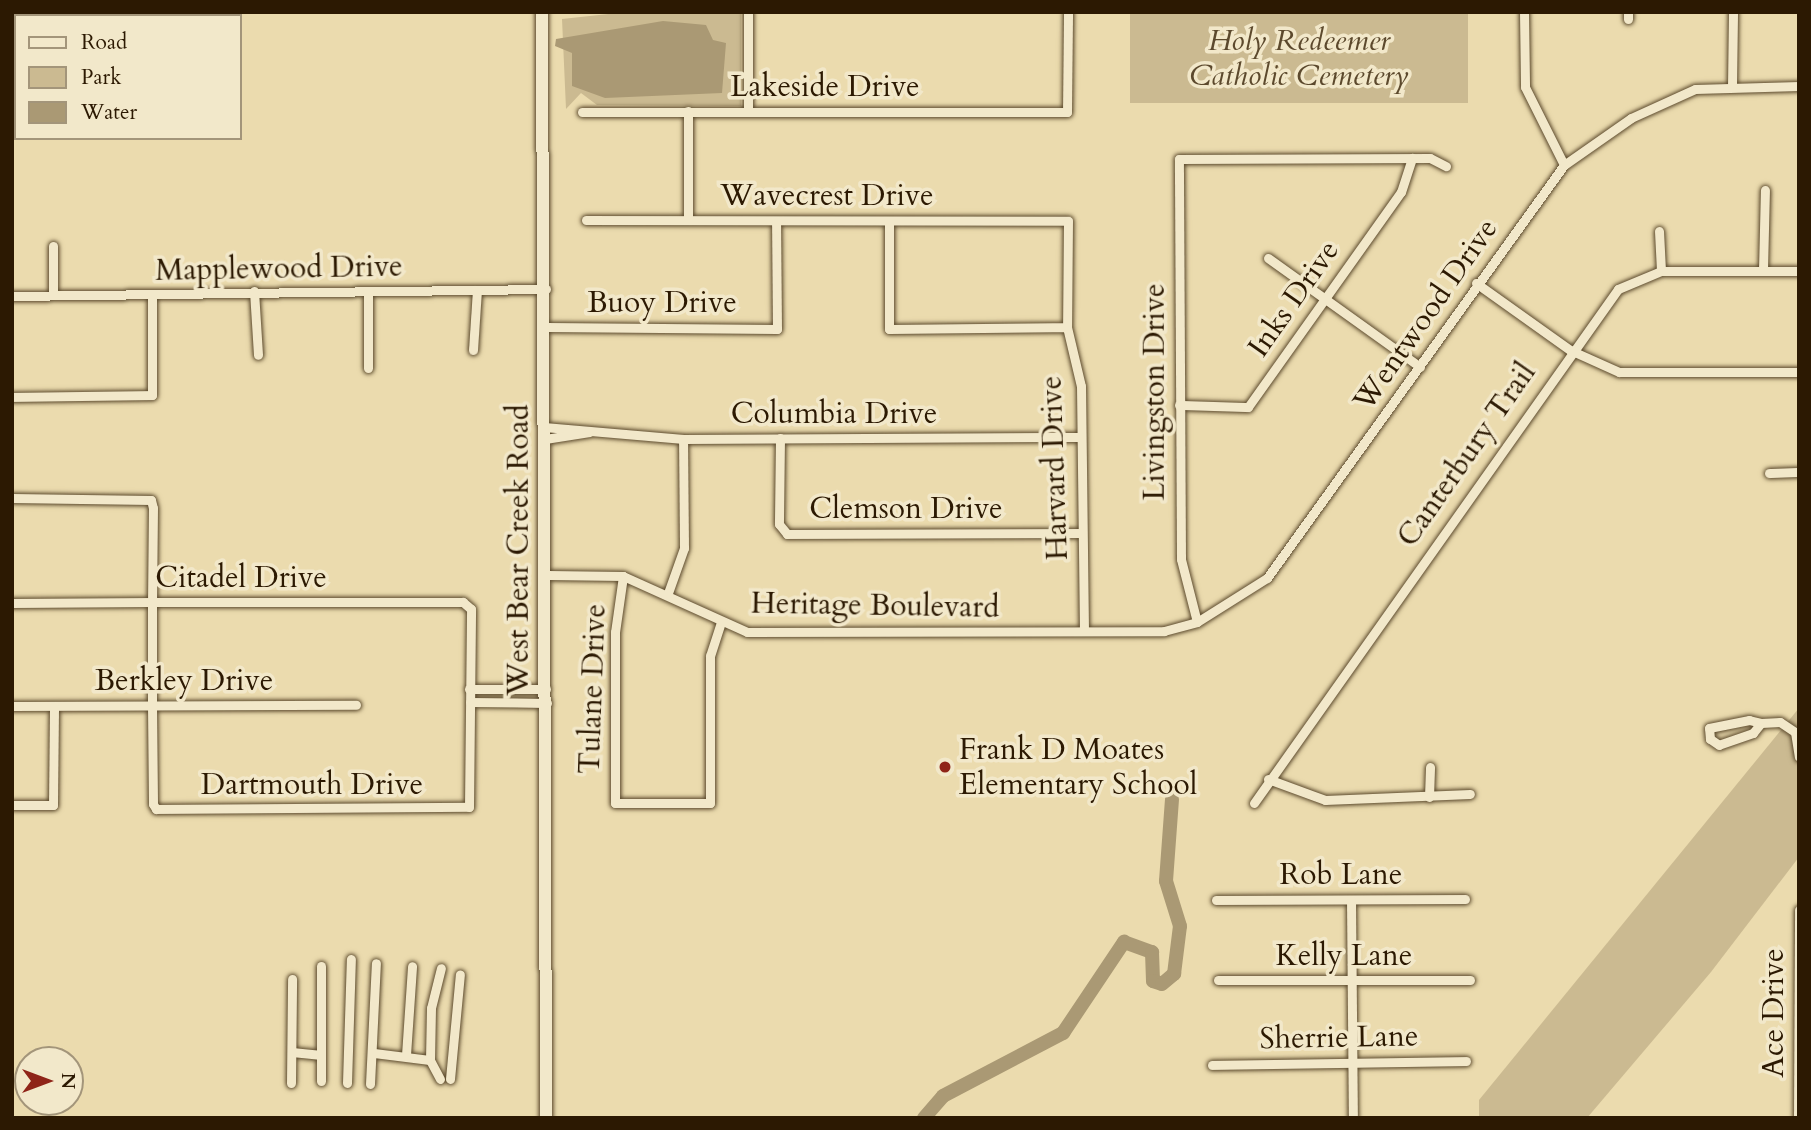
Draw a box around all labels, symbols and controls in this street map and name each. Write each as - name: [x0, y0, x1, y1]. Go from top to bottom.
- legend: [14, 14, 242, 140]
- park label: Holy Redeemer Catholic Cemetery: [1189, 23, 1409, 93]
- text: Road: [81, 28, 127, 57]
- text: Park: [81, 63, 121, 92]
- street label: Lakeside Drive: [730, 69, 920, 105]
- text: Water: [81, 98, 137, 127]
- street label: Wavecrest Drive: [720, 178, 934, 214]
- street label: Wentwood Drive: [1346, 212, 1506, 418]
- street label: Inks Drive: [1241, 234, 1347, 364]
- street label: Mapplewood Drive: [155, 249, 403, 289]
- street label: Livingston Drive: [1137, 283, 1173, 501]
- street label: Buoy Drive: [587, 285, 737, 321]
- street label: Canterbury Trail: [1390, 356, 1544, 554]
- street label: Harvard Drive: [1034, 375, 1076, 561]
- street label: Columbia Drive: [731, 396, 937, 432]
- street label: West Bear Creek Road: [501, 404, 537, 696]
- street label: Clemson Drive: [809, 491, 1003, 527]
- street label: Citadel Drive: [155, 560, 327, 596]
- street label: Heritage Boulevard: [751, 586, 999, 626]
- street label: Tulane Drive: [572, 603, 614, 775]
- street label: Berkley Drive: [95, 663, 273, 699]
- place label: Frank D Moates Elementary School: [959, 732, 1197, 802]
- marker: Frank D Moates Elementary School: [937, 759, 953, 775]
- street label: Dartmouth Drive: [201, 767, 423, 803]
- street label: Rob Lane: [1280, 857, 1402, 893]
- street label: Kelly Lane: [1276, 938, 1412, 974]
- street label: Ace Drive: [1756, 948, 1792, 1078]
- street label: Sherrie Lane: [1259, 1019, 1419, 1057]
- north arrow: [14, 1046, 84, 1116]
- text: N: [55, 1073, 81, 1089]

